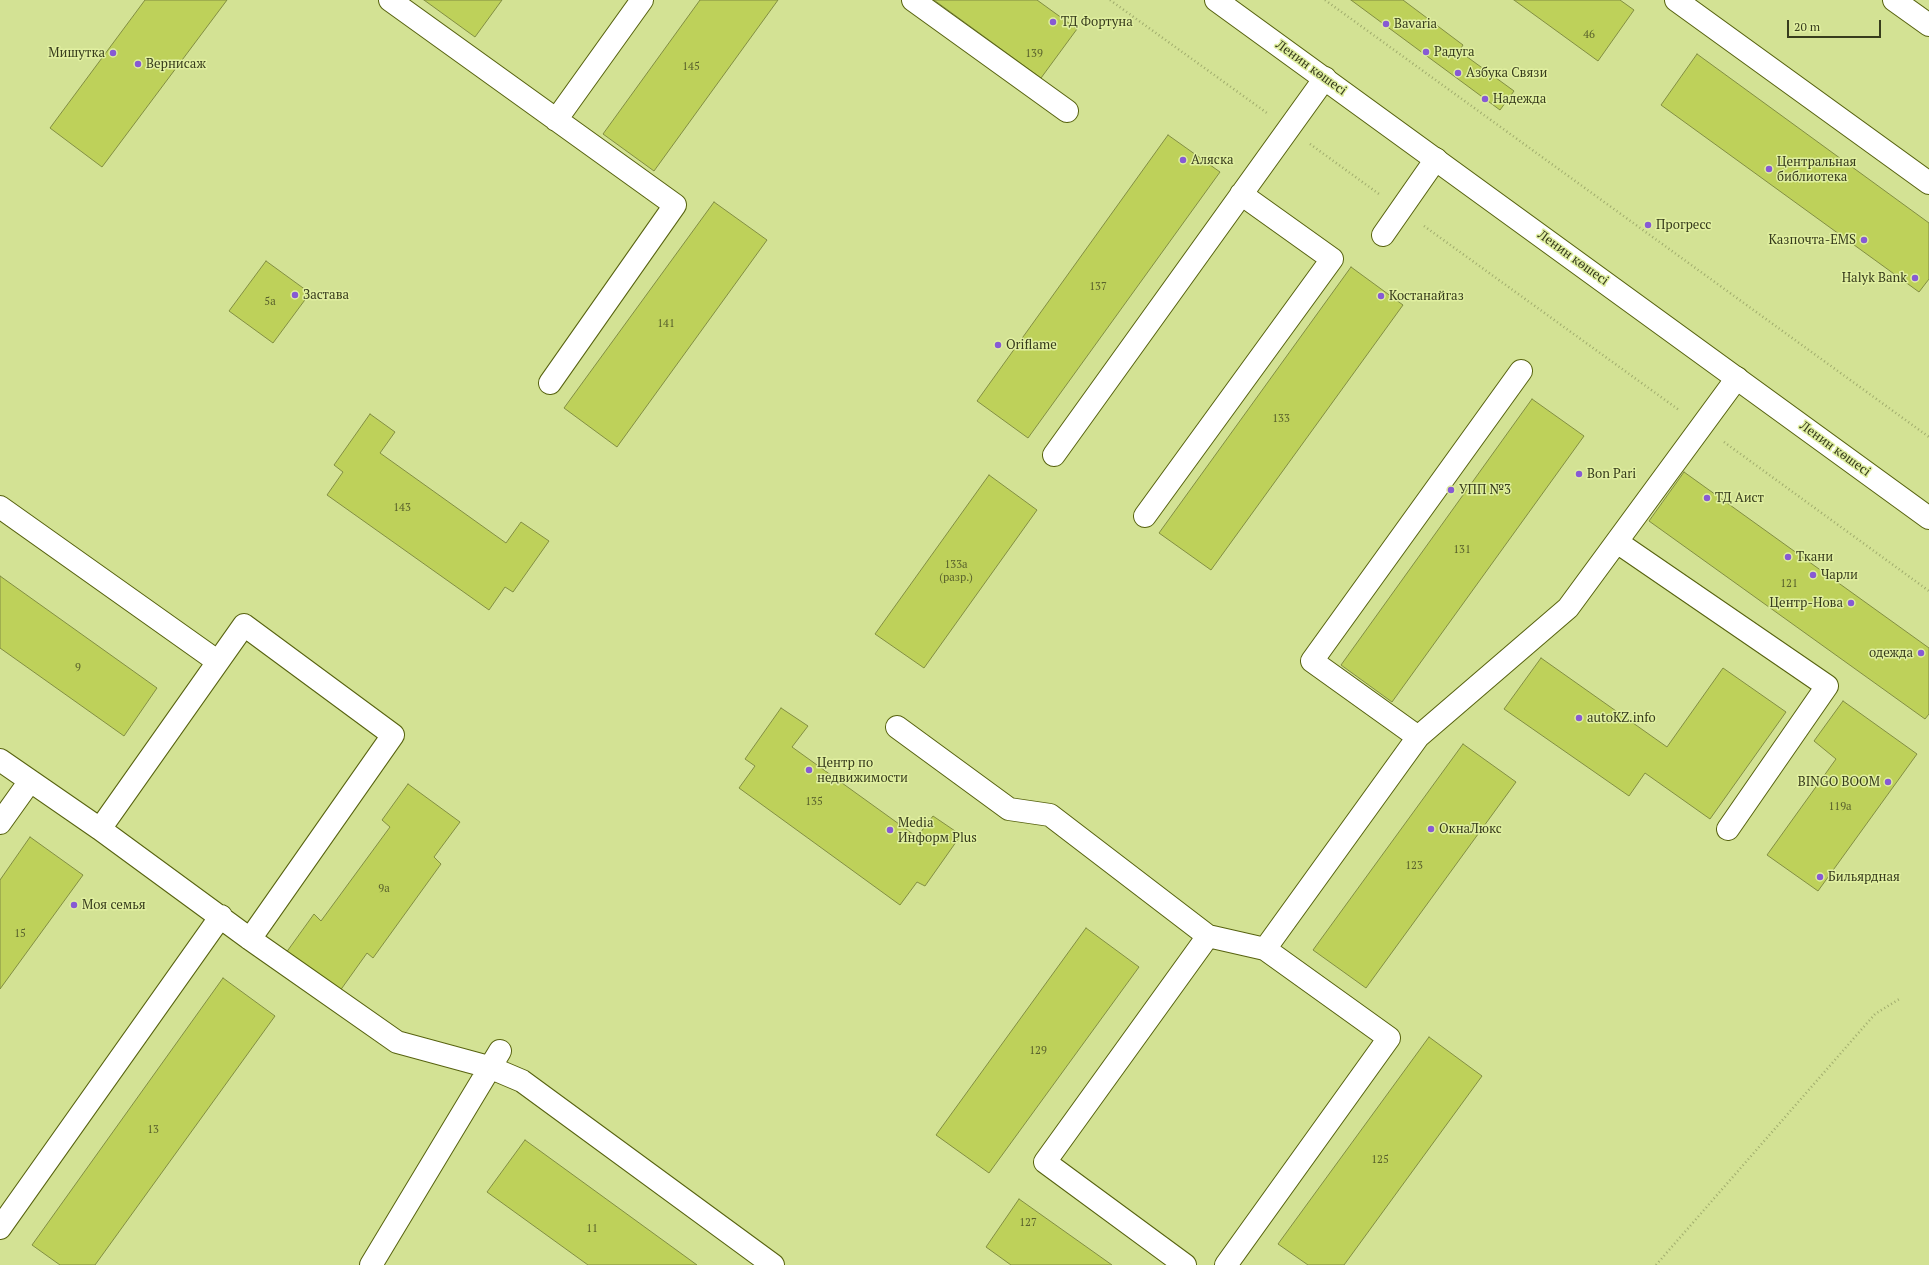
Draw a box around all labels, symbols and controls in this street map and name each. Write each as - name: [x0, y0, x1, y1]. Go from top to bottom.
- scale bar: [1789, 12, 1883, 38]
- place label: ТД Фортуна: [1061, 14, 1133, 30]
- place label: Bavaria: [1394, 16, 1437, 32]
- marker: ТД Фортуна: [1048, 17, 1058, 27]
- marker: Bavaria: [1381, 19, 1391, 29]
- text: 20 m: [1794, 19, 1820, 34]
- house number: 46: [1583, 28, 1595, 42]
- street label: Ленин көшесі: [1273, 37, 1349, 99]
- place label: Радуга: [1434, 44, 1474, 60]
- place label: Мишутка: [48, 45, 105, 61]
- house number: 139: [1025, 47, 1043, 61]
- marker: Радуга: [1421, 47, 1431, 57]
- marker: Мишутка: [108, 48, 118, 58]
- place label: Вернисаж: [146, 56, 206, 72]
- marker: Вернисаж: [133, 59, 143, 69]
- house number: 145: [682, 60, 700, 74]
- place label: Азбука Связи: [1466, 65, 1547, 81]
- marker: Азбука Связи: [1453, 68, 1463, 78]
- place label: Надежда: [1493, 91, 1546, 107]
- marker: Надежда: [1480, 94, 1490, 104]
- place label: Аляска: [1191, 152, 1233, 168]
- place label: Центральная библиотека: [1777, 154, 1856, 185]
- marker: Аляска: [1178, 155, 1188, 165]
- marker: Центральная библиотека: [1764, 164, 1774, 174]
- place label: Прогресс: [1656, 217, 1711, 233]
- marker: Прогресс: [1643, 220, 1653, 230]
- street label: Ленин көшесі: [1535, 227, 1611, 289]
- place label: Казпочта-EMS: [1768, 232, 1856, 248]
- marker: Казпочта-EMS: [1859, 235, 1869, 245]
- place label: Halyk Bank: [1842, 270, 1907, 286]
- marker: Halyk Bank: [1910, 273, 1920, 283]
- house number: 137: [1089, 280, 1107, 294]
- place label: Застава: [303, 287, 349, 303]
- place label: Костанайгаз: [1389, 288, 1464, 304]
- marker: Застава: [290, 290, 300, 300]
- marker: Костанайгаз: [1376, 291, 1386, 301]
- house number: 5а: [264, 295, 276, 309]
- house number: 141: [657, 317, 675, 331]
- place label: Oriflame: [1006, 337, 1057, 353]
- marker: Oriflame: [993, 340, 1003, 350]
- house number: 133: [1272, 412, 1290, 426]
- street label: Ленин көшесі: [1797, 418, 1873, 480]
- place label: Bon Pari: [1587, 466, 1636, 482]
- marker: Bon Pari: [1574, 469, 1584, 479]
- place label: УПП №3: [1459, 482, 1511, 498]
- marker: УПП №3: [1446, 485, 1456, 495]
- place label: ТД Аист: [1715, 490, 1764, 506]
- marker: ТД Аист: [1702, 493, 1712, 503]
- house number: 143: [393, 501, 411, 515]
- house number: 131: [1453, 543, 1471, 557]
- place label: Ткани: [1796, 549, 1833, 565]
- marker: Ткани: [1783, 552, 1793, 562]
- house number: 133а (разр.): [939, 558, 973, 584]
- place label: Чарли: [1821, 567, 1858, 583]
- marker: Чарли: [1808, 570, 1818, 580]
- house number: 121: [1780, 577, 1798, 591]
- place label: Центр-Нова: [1770, 595, 1843, 611]
- marker: Центр-Нова: [1846, 598, 1856, 608]
- place label: одежда: [1869, 645, 1913, 661]
- marker: одежда: [1916, 648, 1926, 658]
- house number: 9: [75, 661, 81, 675]
- place label: autoKZ.info: [1587, 710, 1656, 726]
- marker: autoKZ.info: [1574, 713, 1584, 723]
- place label: Центр по недвижимости: [817, 755, 908, 786]
- marker: Центр по недвижимости: [804, 765, 814, 775]
- place label: BINGO BOOM: [1798, 774, 1880, 790]
- marker: BINGO BOOM: [1883, 777, 1893, 787]
- house number: 135: [805, 795, 823, 809]
- house number: 119а: [1828, 800, 1852, 814]
- place label: Media Информ Plus: [898, 815, 977, 846]
- place label: ОкнаЛюкс: [1439, 821, 1502, 837]
- marker: ОкнаЛюкс: [1426, 824, 1436, 834]
- marker: Media Информ Plus: [885, 825, 895, 835]
- house number: 123: [1405, 859, 1423, 873]
- place label: Бильярдная: [1828, 869, 1900, 885]
- marker: Бильярдная: [1815, 872, 1825, 882]
- house number: 9а: [378, 882, 390, 896]
- place label: Моя семья: [82, 897, 146, 913]
- marker: Моя семья: [69, 900, 79, 910]
- house number: 15: [14, 927, 26, 941]
- house number: 129: [1029, 1044, 1047, 1058]
- house number: 13: [147, 1123, 159, 1137]
- house number: 125: [1371, 1153, 1389, 1167]
- house number: 127: [1019, 1216, 1037, 1230]
- house number: 11: [586, 1222, 598, 1236]

